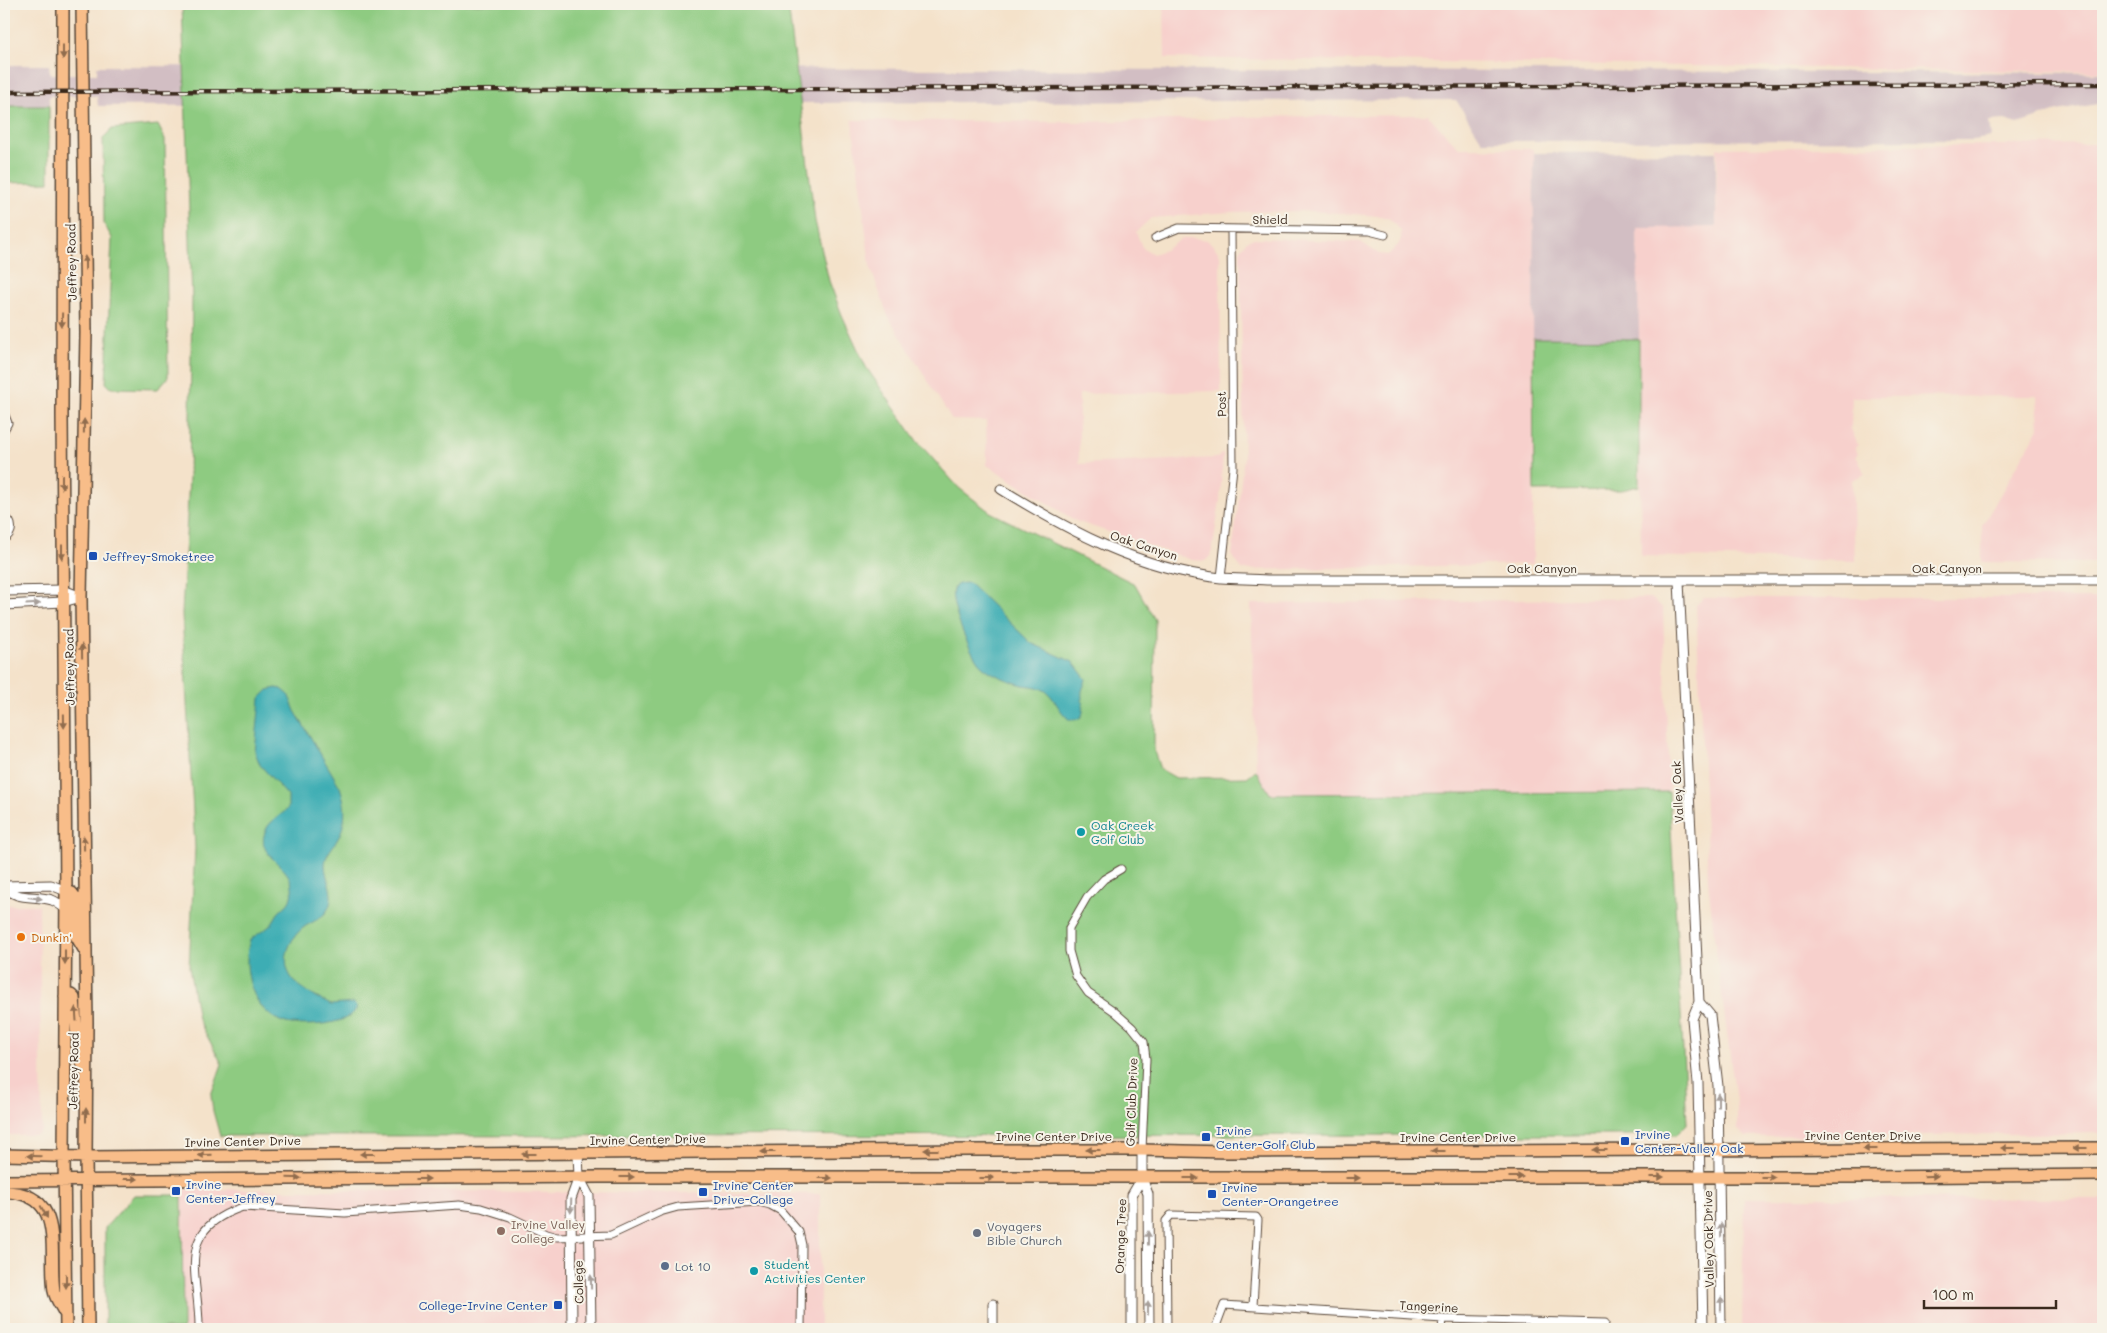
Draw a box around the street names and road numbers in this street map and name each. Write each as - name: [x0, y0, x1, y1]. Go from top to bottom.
- street label: Shield: [1252, 211, 1288, 227]
- street label: Jeffrey Road: [62, 223, 80, 301]
- street label: Post: [1213, 391, 1229, 417]
- street label: Oak Canyon: [1108, 527, 1180, 563]
- street label: Oak Canyon: [1507, 560, 1577, 576]
- street label: Oak Canyon: [1912, 560, 1982, 576]
- street label: Jeffrey Road: [60, 628, 78, 706]
- street label: Valley Oak: [1667, 761, 1687, 823]
- street label: Jeffrey Road: [64, 1032, 82, 1110]
- street label: Golf Club Drive: [1121, 1057, 1141, 1147]
- street label: Irvine Center Drive: [1805, 1127, 1921, 1143]
- street label: Irvine Center Drive: [996, 1128, 1112, 1144]
- street label: Irvine Center Drive: [1400, 1129, 1516, 1145]
- street label: Irvine Center Drive: [590, 1130, 706, 1148]
- street label: Irvine Center Drive: [185, 1132, 301, 1150]
- street label: Valley Oak Drive: [1699, 1190, 1717, 1288]
- street label: Orange Tree: [1111, 1198, 1129, 1274]
- street label: College: [570, 1260, 586, 1304]
- street label: Tangerine: [1399, 1296, 1459, 1316]

